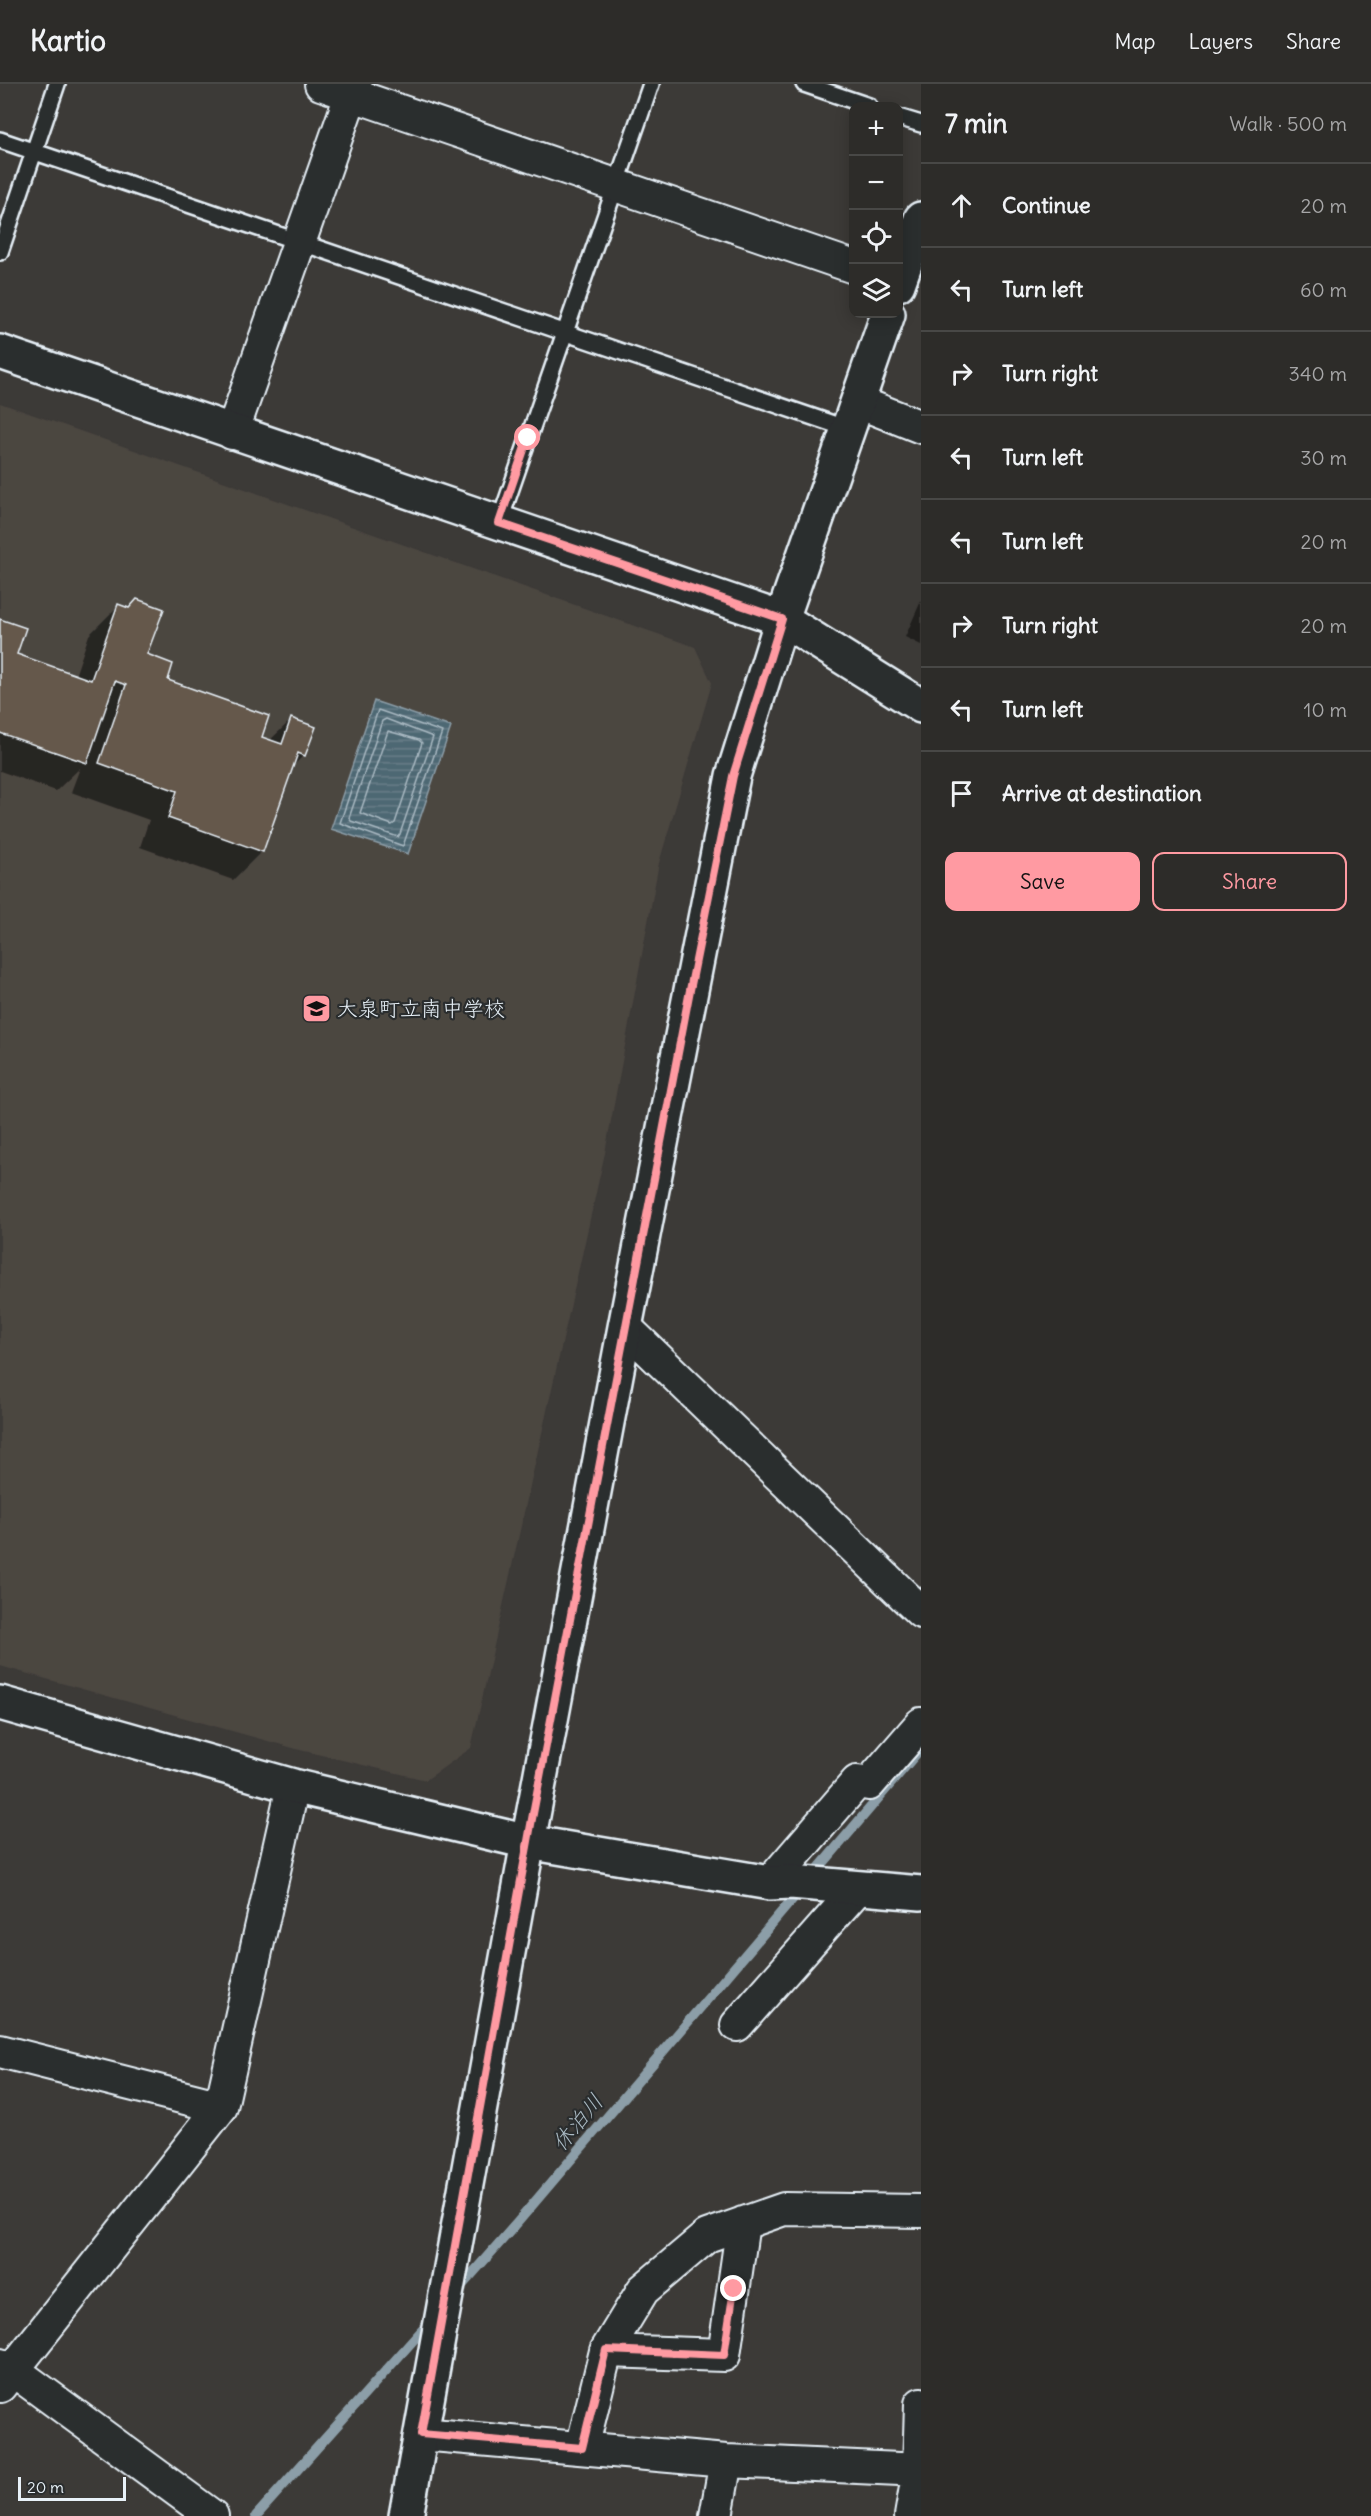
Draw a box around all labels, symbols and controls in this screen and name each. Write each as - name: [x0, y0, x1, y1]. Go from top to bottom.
- text: Kartio: [30, 23, 106, 59]
- text: Map: [1115, 28, 1155, 55]
- text: Layers: [1188, 28, 1253, 55]
- text: Share: [1286, 28, 1341, 55]
- map controls: [849, 102, 903, 318]
- button: +: [849, 102, 903, 156]
- text: 7 min: [945, 107, 1008, 140]
- text: Walk · 500 m: [1229, 111, 1347, 136]
- button: −: [849, 156, 903, 210]
- icon: ahead: [945, 189, 978, 222]
- text: Continue: [1002, 191, 1091, 219]
- text: 20 m: [1301, 193, 1347, 218]
- button: locate: [849, 210, 903, 264]
- button: layers: [849, 264, 903, 318]
- icon: left: [945, 273, 978, 306]
- text: Turn left: [1002, 275, 1083, 303]
- text: 60 m: [1300, 277, 1347, 302]
- icon: right: [945, 357, 978, 390]
- text: Turn right: [1002, 359, 1098, 387]
- text: 340 m: [1289, 361, 1347, 386]
- route start: [514, 424, 540, 450]
- icon: left: [945, 441, 978, 474]
- text: Turn left: [1002, 443, 1083, 471]
- text: 30 m: [1300, 445, 1347, 470]
- icon: left: [945, 525, 978, 558]
- text: Turn left: [1002, 527, 1083, 555]
- text: 20 m: [1301, 529, 1347, 554]
- icon: right: [945, 609, 978, 642]
- text: Turn right: [1002, 611, 1098, 639]
- text: 20 m: [1301, 613, 1347, 638]
- icon: left: [945, 693, 978, 726]
- text: Turn left: [1002, 695, 1083, 723]
- text: 10 m: [1304, 697, 1347, 722]
- icon: arrive: [945, 777, 978, 810]
- text: Arrive at destination: [1002, 779, 1202, 807]
- button: Save: [945, 852, 1140, 911]
- button: Share: [1152, 852, 1347, 911]
- school or university icon: 大泉町立南中学校: [300, 992, 332, 1024]
- place label: 大泉町立南中学校: [337, 995, 505, 1022]
- water label: 休泊川: [545, 2088, 609, 2156]
- route end: [720, 2275, 746, 2301]
- scale bar: [18, 2474, 126, 2502]
- text: 20 m: [27, 2477, 64, 2497]

